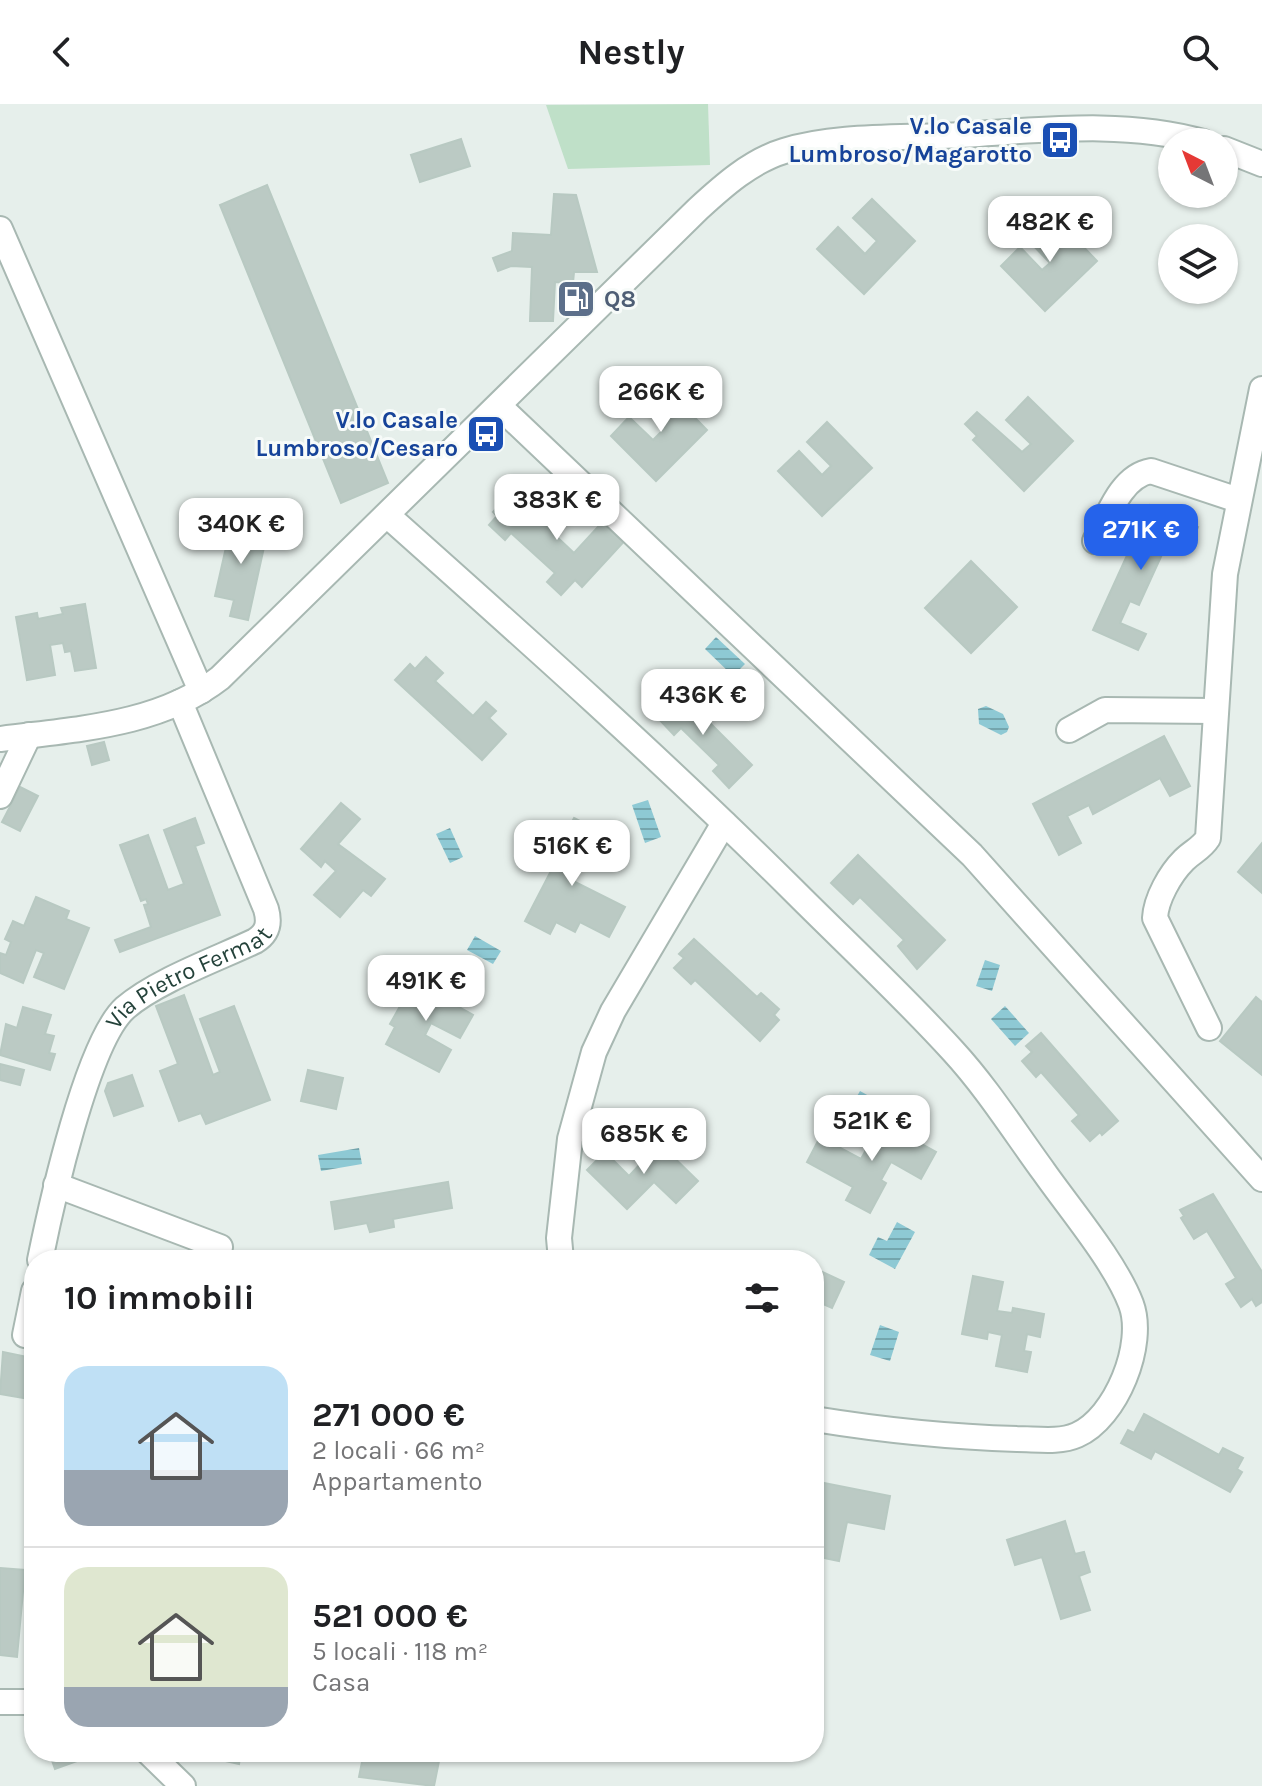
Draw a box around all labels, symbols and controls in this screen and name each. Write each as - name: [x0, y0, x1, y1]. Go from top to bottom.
- icon: back: [40, 30, 84, 74]
- icon: search: [1178, 30, 1222, 74]
- text: Nestly: [577, 31, 685, 73]
- place label: V.lo Casale Lumbroso/Magarotto: [788, 112, 1032, 168]
- bus stop icon: V.lo Casale Lumbroso/Magarotto: [1039, 119, 1081, 161]
- north arrow: [1158, 128, 1238, 208]
- map controls: [1158, 128, 1238, 304]
- pin: 482K €: [985, 196, 1115, 264]
- text: 482K €: [1006, 206, 1094, 237]
- button: layers: [1158, 224, 1238, 304]
- fuel station icon: Q8: [555, 278, 597, 320]
- place label: Q8: [604, 285, 636, 313]
- pin: 266K €: [596, 366, 726, 434]
- text: 266K €: [617, 376, 705, 407]
- place label: V.lo Casale Lumbroso/Cesaro: [255, 406, 458, 462]
- bus stop icon: V.lo Casale Lumbroso/Cesaro: [465, 413, 507, 455]
- pin: 383K €: [492, 474, 622, 542]
- text: 383K €: [512, 484, 602, 515]
- pin: 340K €: [176, 498, 306, 566]
- pin: 271K €: [1076, 504, 1206, 572]
- text: 340K €: [197, 508, 285, 539]
- text: 271K €: [1102, 514, 1180, 545]
- pin: 436K €: [638, 669, 768, 737]
- text: 436K €: [659, 679, 747, 710]
- pin: 516K €: [507, 820, 637, 888]
- text: 516K €: [532, 830, 612, 861]
- street label: Via Pietro Fermat: [99, 921, 278, 1034]
- pin: 491K €: [361, 955, 491, 1023]
- text: 491K €: [386, 965, 466, 996]
- pin: 521K €: [807, 1095, 937, 1163]
- text: 521K €: [832, 1105, 912, 1136]
- pin: 685K €: [579, 1108, 709, 1176]
- text: 685K €: [600, 1118, 688, 1149]
- icon: filters: [740, 1276, 784, 1320]
- text: 10 immobili: [64, 1278, 255, 1318]
- text: 271 000 €: [312, 1395, 465, 1435]
- icon: home: [128, 1398, 224, 1494]
- text: 2 locali · 66 m²: [312, 1435, 485, 1466]
- text: Appartamento: [312, 1466, 482, 1497]
- text: 521 000 €: [312, 1596, 468, 1636]
- icon: home: [128, 1599, 224, 1695]
- text: 5 locali · 118 m²: [312, 1636, 488, 1667]
- text: Casa: [312, 1667, 370, 1698]

